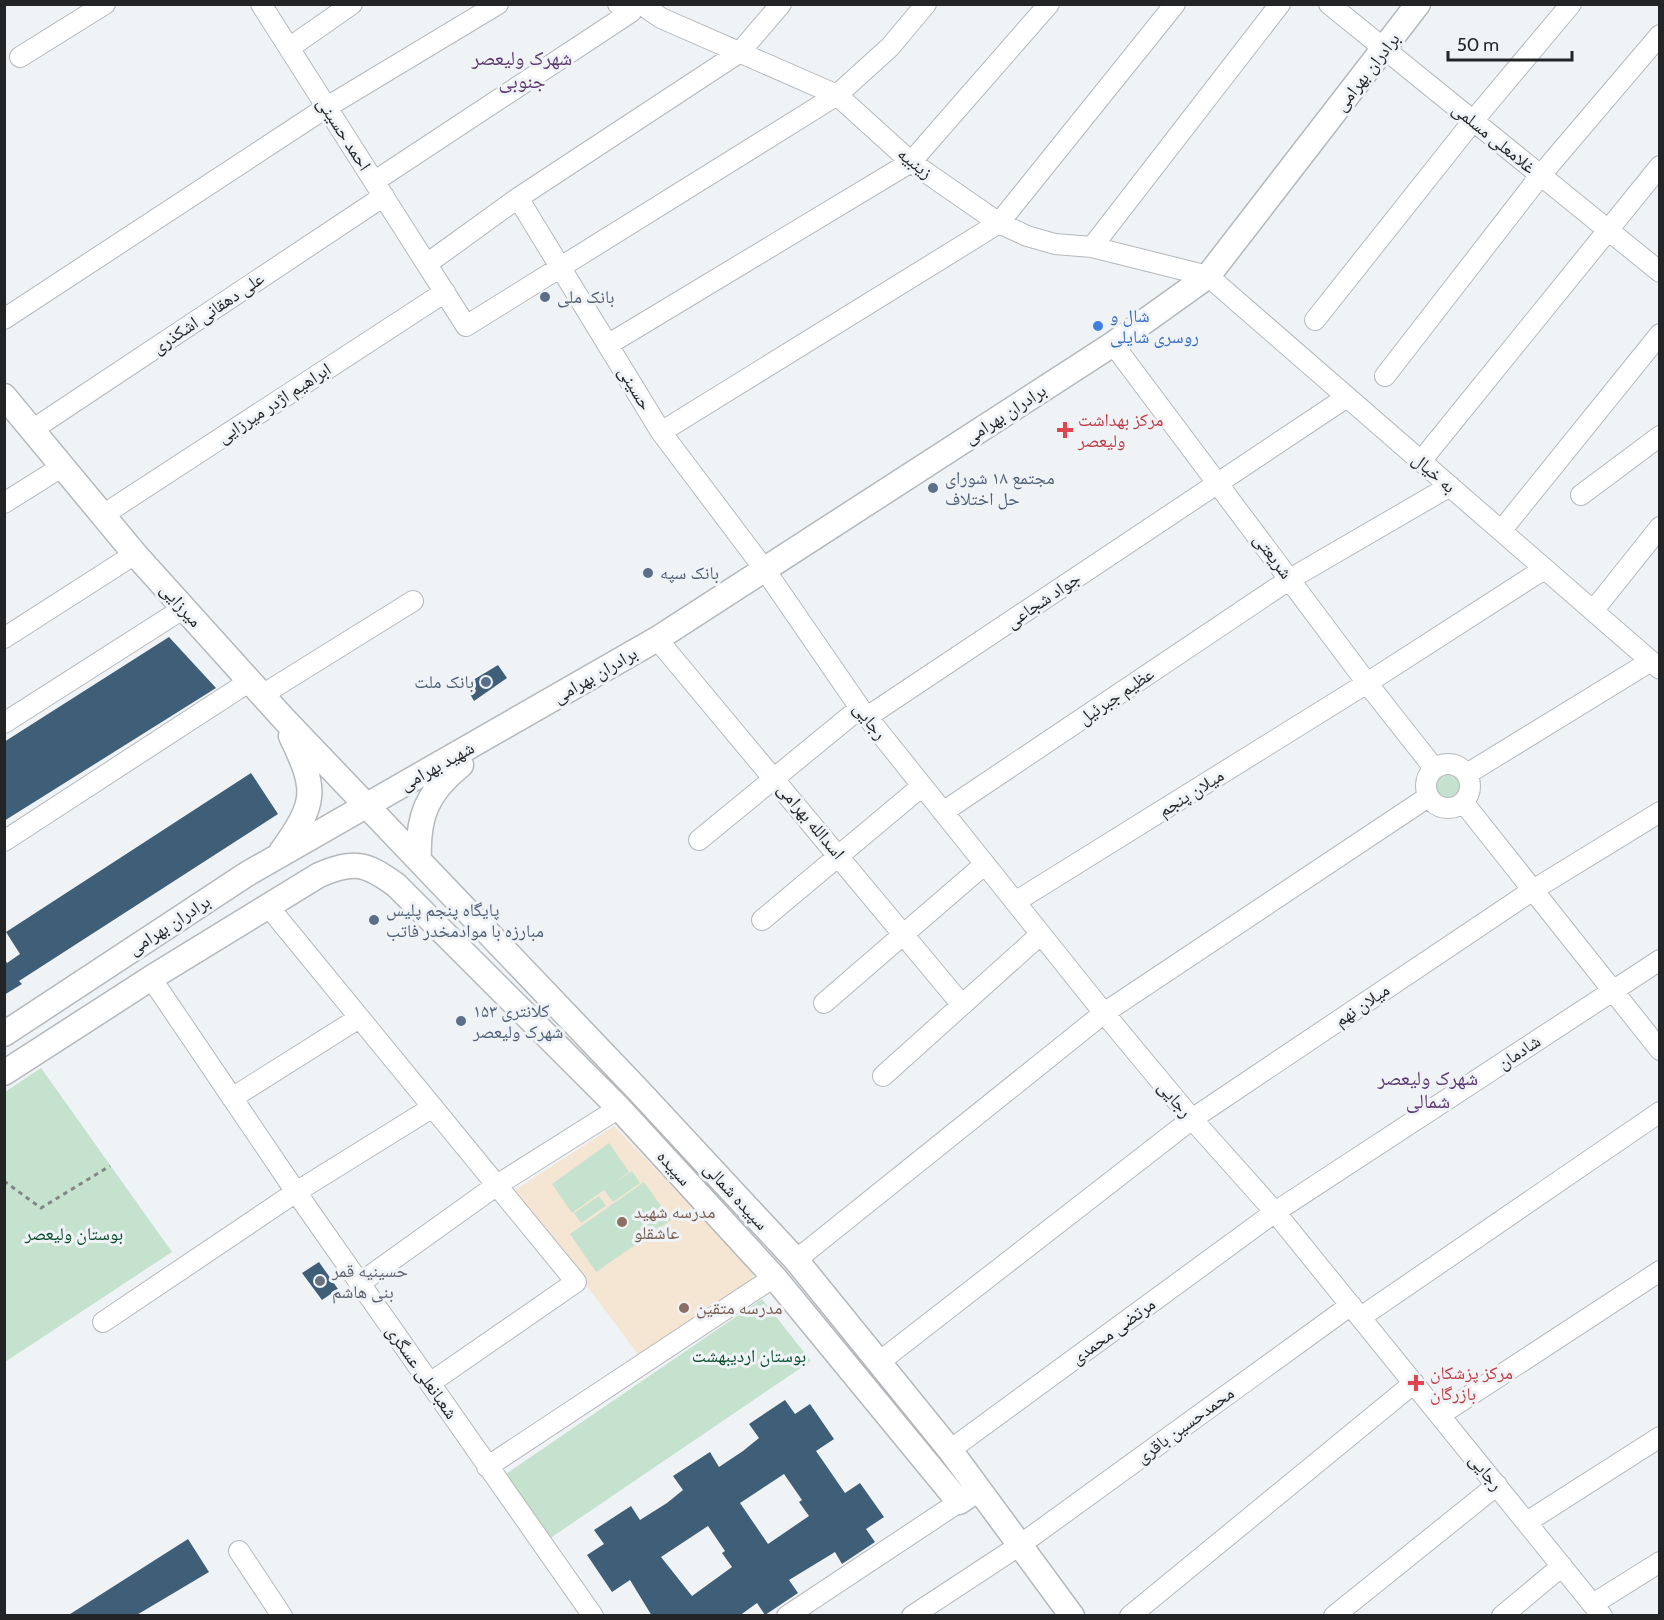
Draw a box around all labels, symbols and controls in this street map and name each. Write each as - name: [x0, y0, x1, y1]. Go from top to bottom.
- scale bar: [1448, 24, 1572, 62]
- street label: برادران بهرامی: [1329, 28, 1405, 116]
- text: 50 m: [1457, 34, 1499, 56]
- district label: شهرک ولیعصر جنوبی: [471, 46, 572, 93]
- street label: احمد حسینی: [312, 93, 376, 175]
- street label: غلامعلی مسلمی: [1448, 98, 1540, 178]
- street label: زینبیه: [893, 143, 937, 183]
- street label: علی دهقانی اشکذری: [148, 267, 268, 359]
- place label: بانک ملی: [557, 286, 615, 308]
- marker: بانک ملی: [538, 290, 552, 304]
- place label: شال و روسری شایلی: [1110, 305, 1199, 348]
- marker: شال و روسری شایلی: [1091, 319, 1105, 333]
- street label: ابراهیم اژدر میرزایی: [213, 358, 336, 449]
- street label: حسینی: [613, 362, 657, 414]
- street label: برادران بهرامی: [960, 379, 1050, 449]
- place label: مرکز بهداشت ولیعصر: [1077, 409, 1163, 452]
- marker: مرکز بهداشت ولیعصر: [1056, 421, 1074, 439]
- street label: به خیال: [1408, 448, 1460, 498]
- place label: مجتمع ۱۸ شورای حل اختلاف: [945, 467, 1055, 510]
- marker: مجتمع ۱۸ شورای حل اختلاف: [926, 481, 940, 495]
- street label: شریعتی: [1249, 529, 1297, 583]
- place label: بانک سپه: [660, 562, 719, 584]
- marker: بانک سپه: [641, 566, 655, 580]
- street label: جواد شجاعی: [1001, 567, 1085, 633]
- street label: میرزایی: [156, 578, 206, 632]
- street label: برادران بهرامی: [549, 642, 641, 708]
- street label: عظیم جبرئیل: [1074, 663, 1159, 730]
- place label: بانک ملت: [414, 671, 474, 693]
- marker: بانک ملت: [479, 675, 493, 689]
- street label: رجایی: [849, 698, 891, 744]
- street label: شهید بهرامی: [396, 737, 478, 795]
- street label: میلان پنجم: [1154, 764, 1228, 823]
- street label: اسدالله بهرامی: [773, 778, 849, 864]
- street label: برادران بهرامی: [124, 890, 214, 960]
- place label: پایگاه پنجم پلیس مبارزه با موادمخدر فاتب: [386, 899, 544, 942]
- marker: پایگاه پنجم پلیس مبارزه با موادمخدر فاتب: [367, 913, 381, 927]
- street label: میلان نهم: [1330, 979, 1394, 1032]
- place label: کلانتری ۱۵۳ شهرک ولیعصر: [472, 1000, 563, 1043]
- marker: کلانتری ۱۵۳ شهرک ولیعصر: [454, 1014, 468, 1028]
- street label: شادمان: [1493, 1030, 1545, 1074]
- district label: شهرک ولیعصر شمالی: [1377, 1066, 1478, 1113]
- street label: رجایی: [1153, 1076, 1197, 1122]
- street label: سپیده: [652, 1146, 696, 1191]
- street label: سپیده شمالی: [699, 1158, 773, 1235]
- place label: مدرسه شهید عاشقلو: [634, 1201, 715, 1244]
- marker: مدرسه شهید عاشقلو: [615, 1215, 629, 1229]
- park label: بوستان ولیعصر: [24, 1223, 123, 1245]
- place label: حسینیه قمر بنی هاشم: [331, 1260, 408, 1304]
- marker: حسینیه قمر بنی هاشم: [313, 1274, 327, 1288]
- street label: مرتضی محمدی: [1066, 1293, 1160, 1369]
- place label: مدرسه متقین: [696, 1297, 782, 1319]
- marker: مدرسه متقین: [677, 1301, 691, 1315]
- street label: شعبانعلی عسگری: [381, 1321, 463, 1423]
- park label: بوستان اردیبهشت: [692, 1345, 806, 1367]
- place label: مرکز پزشکان بازرگان: [1430, 1362, 1513, 1405]
- marker: مرکز پزشکان بازرگان: [1407, 1374, 1425, 1392]
- street label: محمدحسین باقری: [1132, 1382, 1238, 1468]
- street label: رجایی: [1464, 1449, 1508, 1495]

